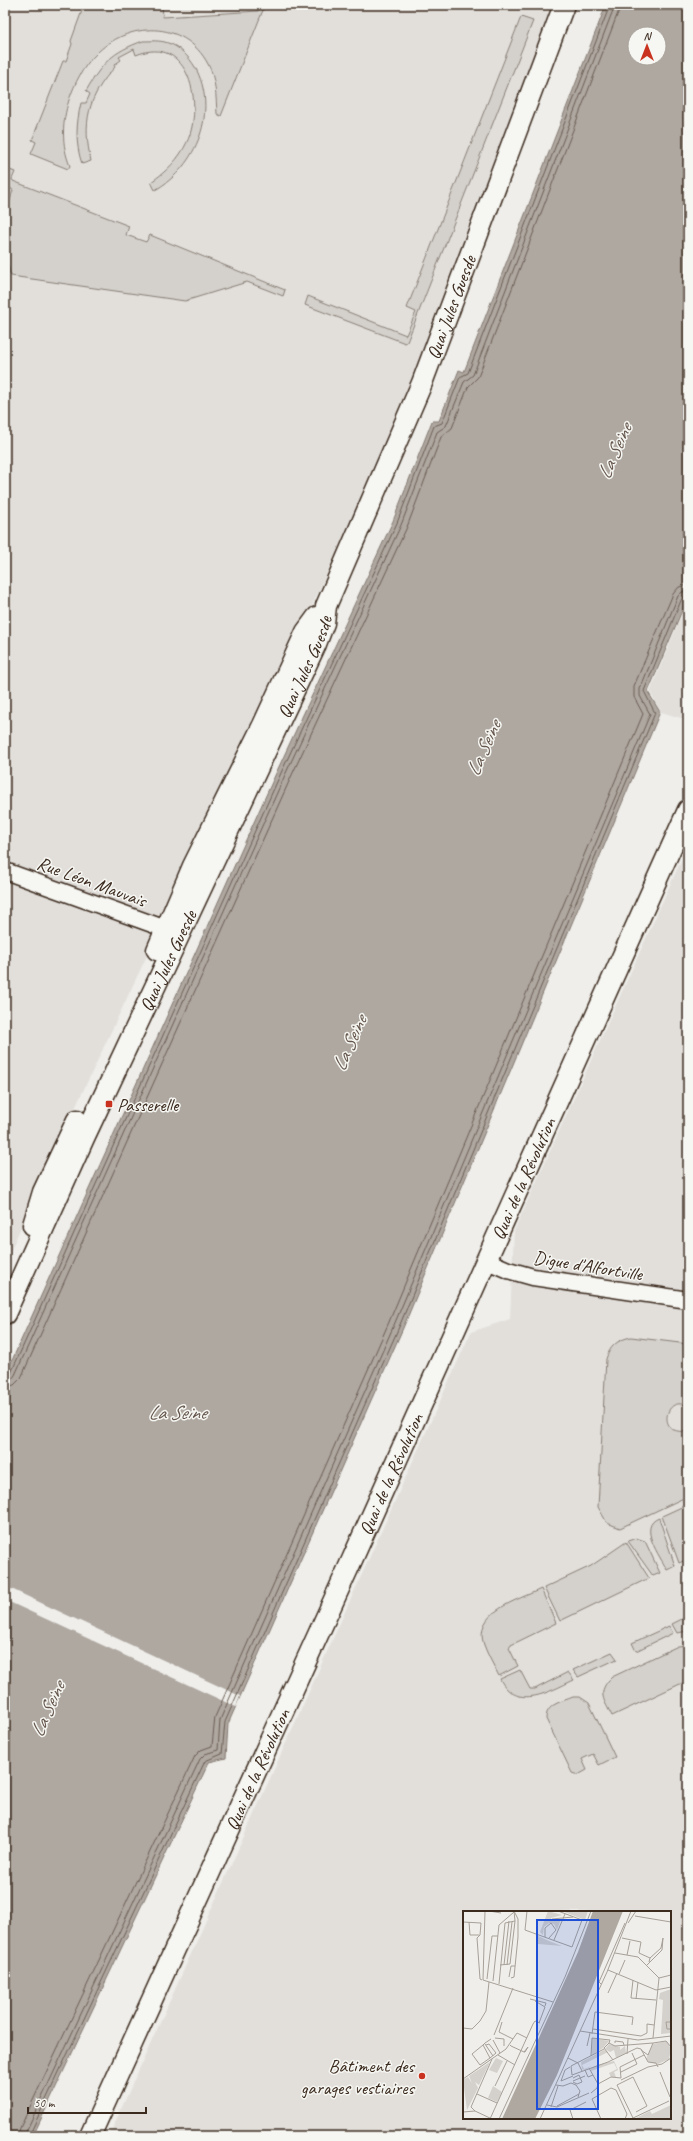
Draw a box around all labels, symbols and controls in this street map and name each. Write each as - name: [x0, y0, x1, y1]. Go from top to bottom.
- north arrow: [627, 26, 667, 66]
- text: N: [644, 29, 653, 43]
- street label: Quai Jules Guesde: [421, 251, 482, 363]
- water label: La Seine: [591, 417, 639, 483]
- street label: Quai Jules Guesde: [272, 614, 338, 722]
- water label: La Seine: [460, 714, 508, 780]
- street label: Rue Léon Mauvais: [34, 851, 151, 913]
- street label: Quai Jules Guesde: [134, 905, 203, 1015]
- water label: La Seine: [326, 1009, 374, 1075]
- place label: Passerelle: [117, 1093, 180, 1117]
- marker: Passerelle: [104, 1099, 114, 1109]
- street label: Quai de la Révolution: [486, 1114, 562, 1243]
- street label: Digue d'Alfortville: [532, 1246, 646, 1287]
- water label: La Seine: [148, 1400, 209, 1425]
- street label: Quai de la Révolution: [354, 1409, 429, 1539]
- water label: La Seine: [24, 1675, 72, 1741]
- street label: Quai de la Révolution: [220, 1705, 296, 1834]
- inset map: [463, 1911, 671, 2119]
- place label: Bâtiment des garages vestiaires: [301, 2054, 416, 2100]
- marker: Bâtiment des garages vestiaires: [417, 2071, 427, 2081]
- scale bar: [28, 2089, 146, 2115]
- text: 50 m: [34, 2095, 56, 2111]

